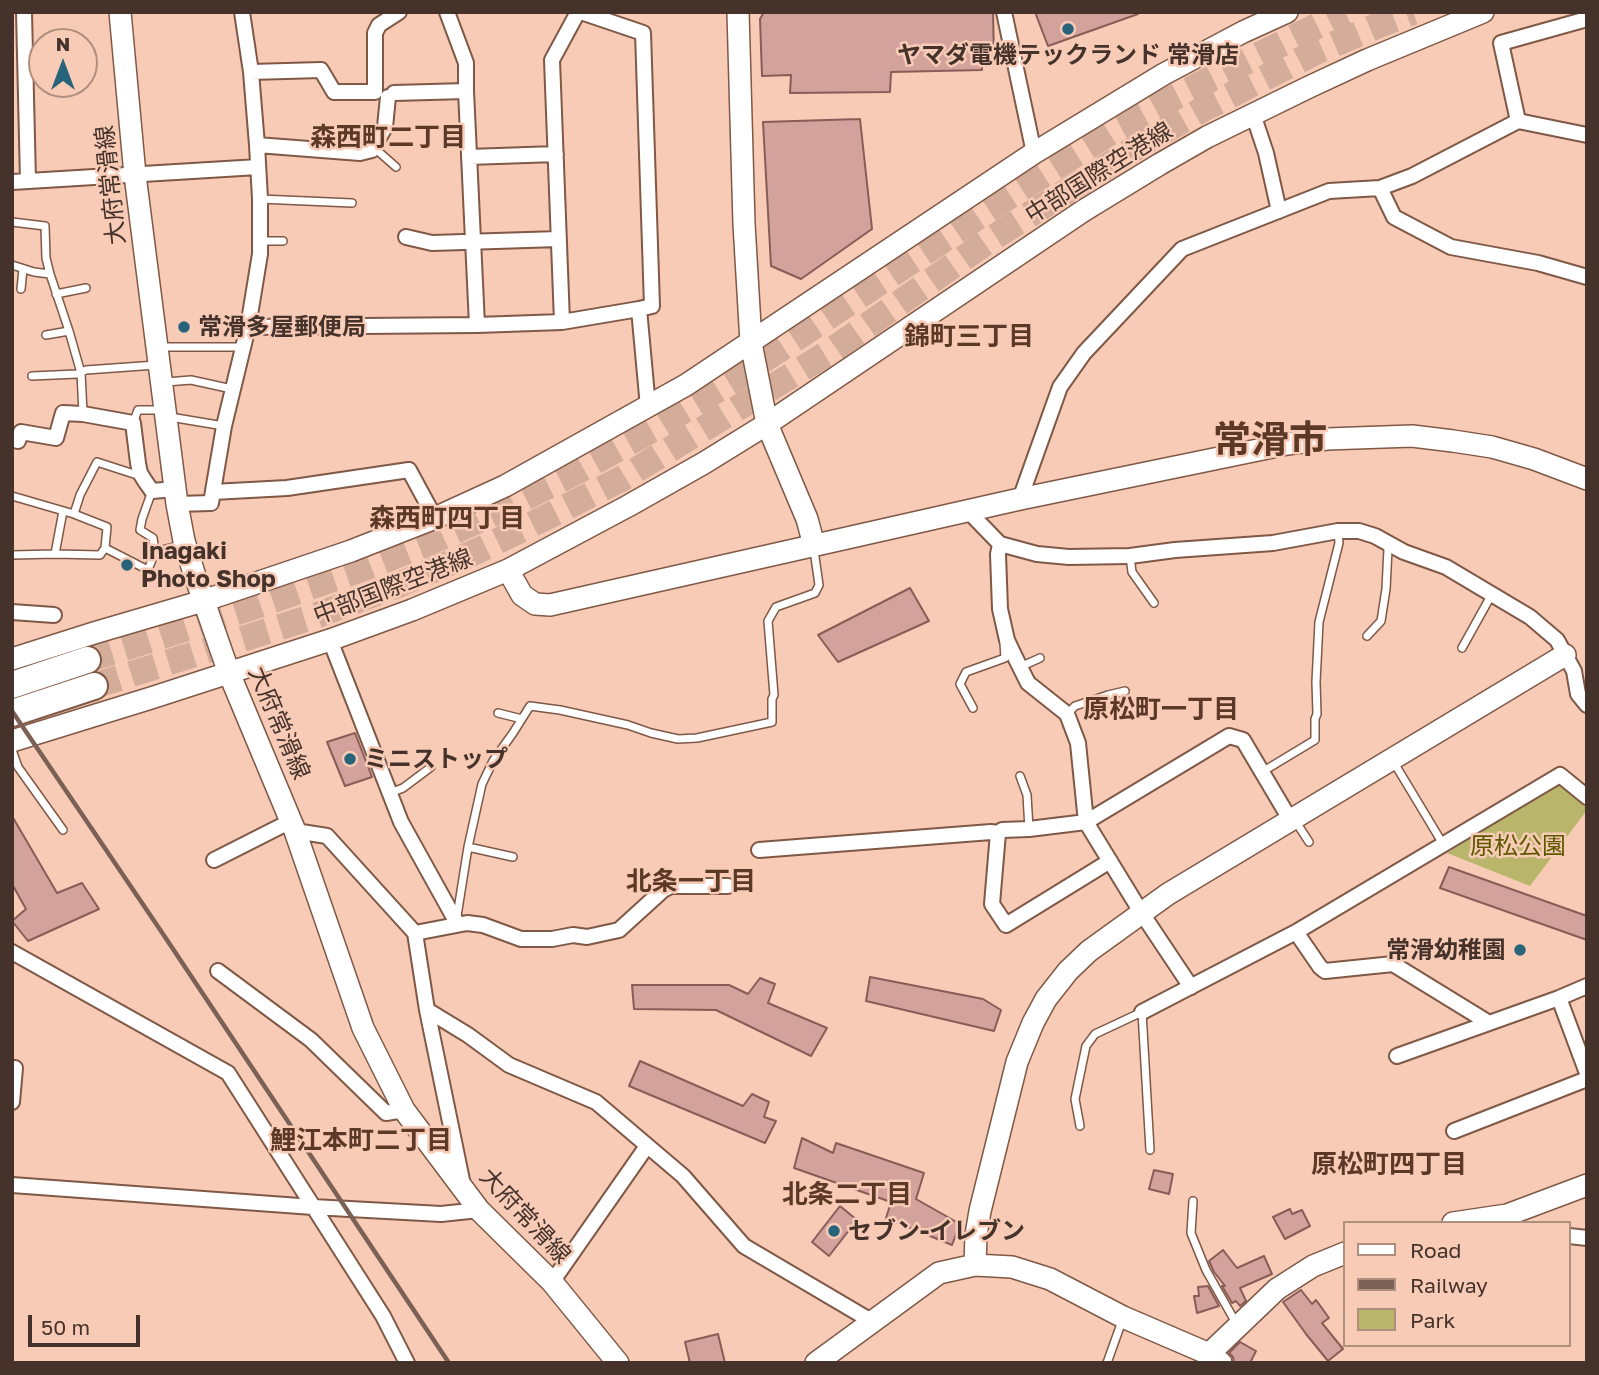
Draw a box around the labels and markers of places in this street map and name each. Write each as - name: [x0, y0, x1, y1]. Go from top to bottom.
- marker: ヤマダ電機テックランド 常滑店: [1060, 21, 1076, 37]
- place label: ヤマダ電機テックランド 常滑店: [897, 41, 1239, 69]
- place label: 常滑多屋郵便局: [198, 313, 366, 341]
- marker: 常滑多屋郵便局: [176, 319, 192, 335]
- place label: Inagaki Photo Shop: [141, 537, 276, 593]
- marker: Inagaki Photo Shop: [119, 557, 135, 573]
- place label: ミニストップ: [364, 745, 508, 773]
- marker: ミニストップ: [342, 751, 358, 767]
- place label: 常滑幼稚園: [1386, 936, 1506, 964]
- marker: 常滑幼稚園: [1512, 942, 1528, 958]
- place label: セブン-イレブン: [848, 1217, 1025, 1245]
- marker: セブン-イレブン: [826, 1223, 842, 1239]

